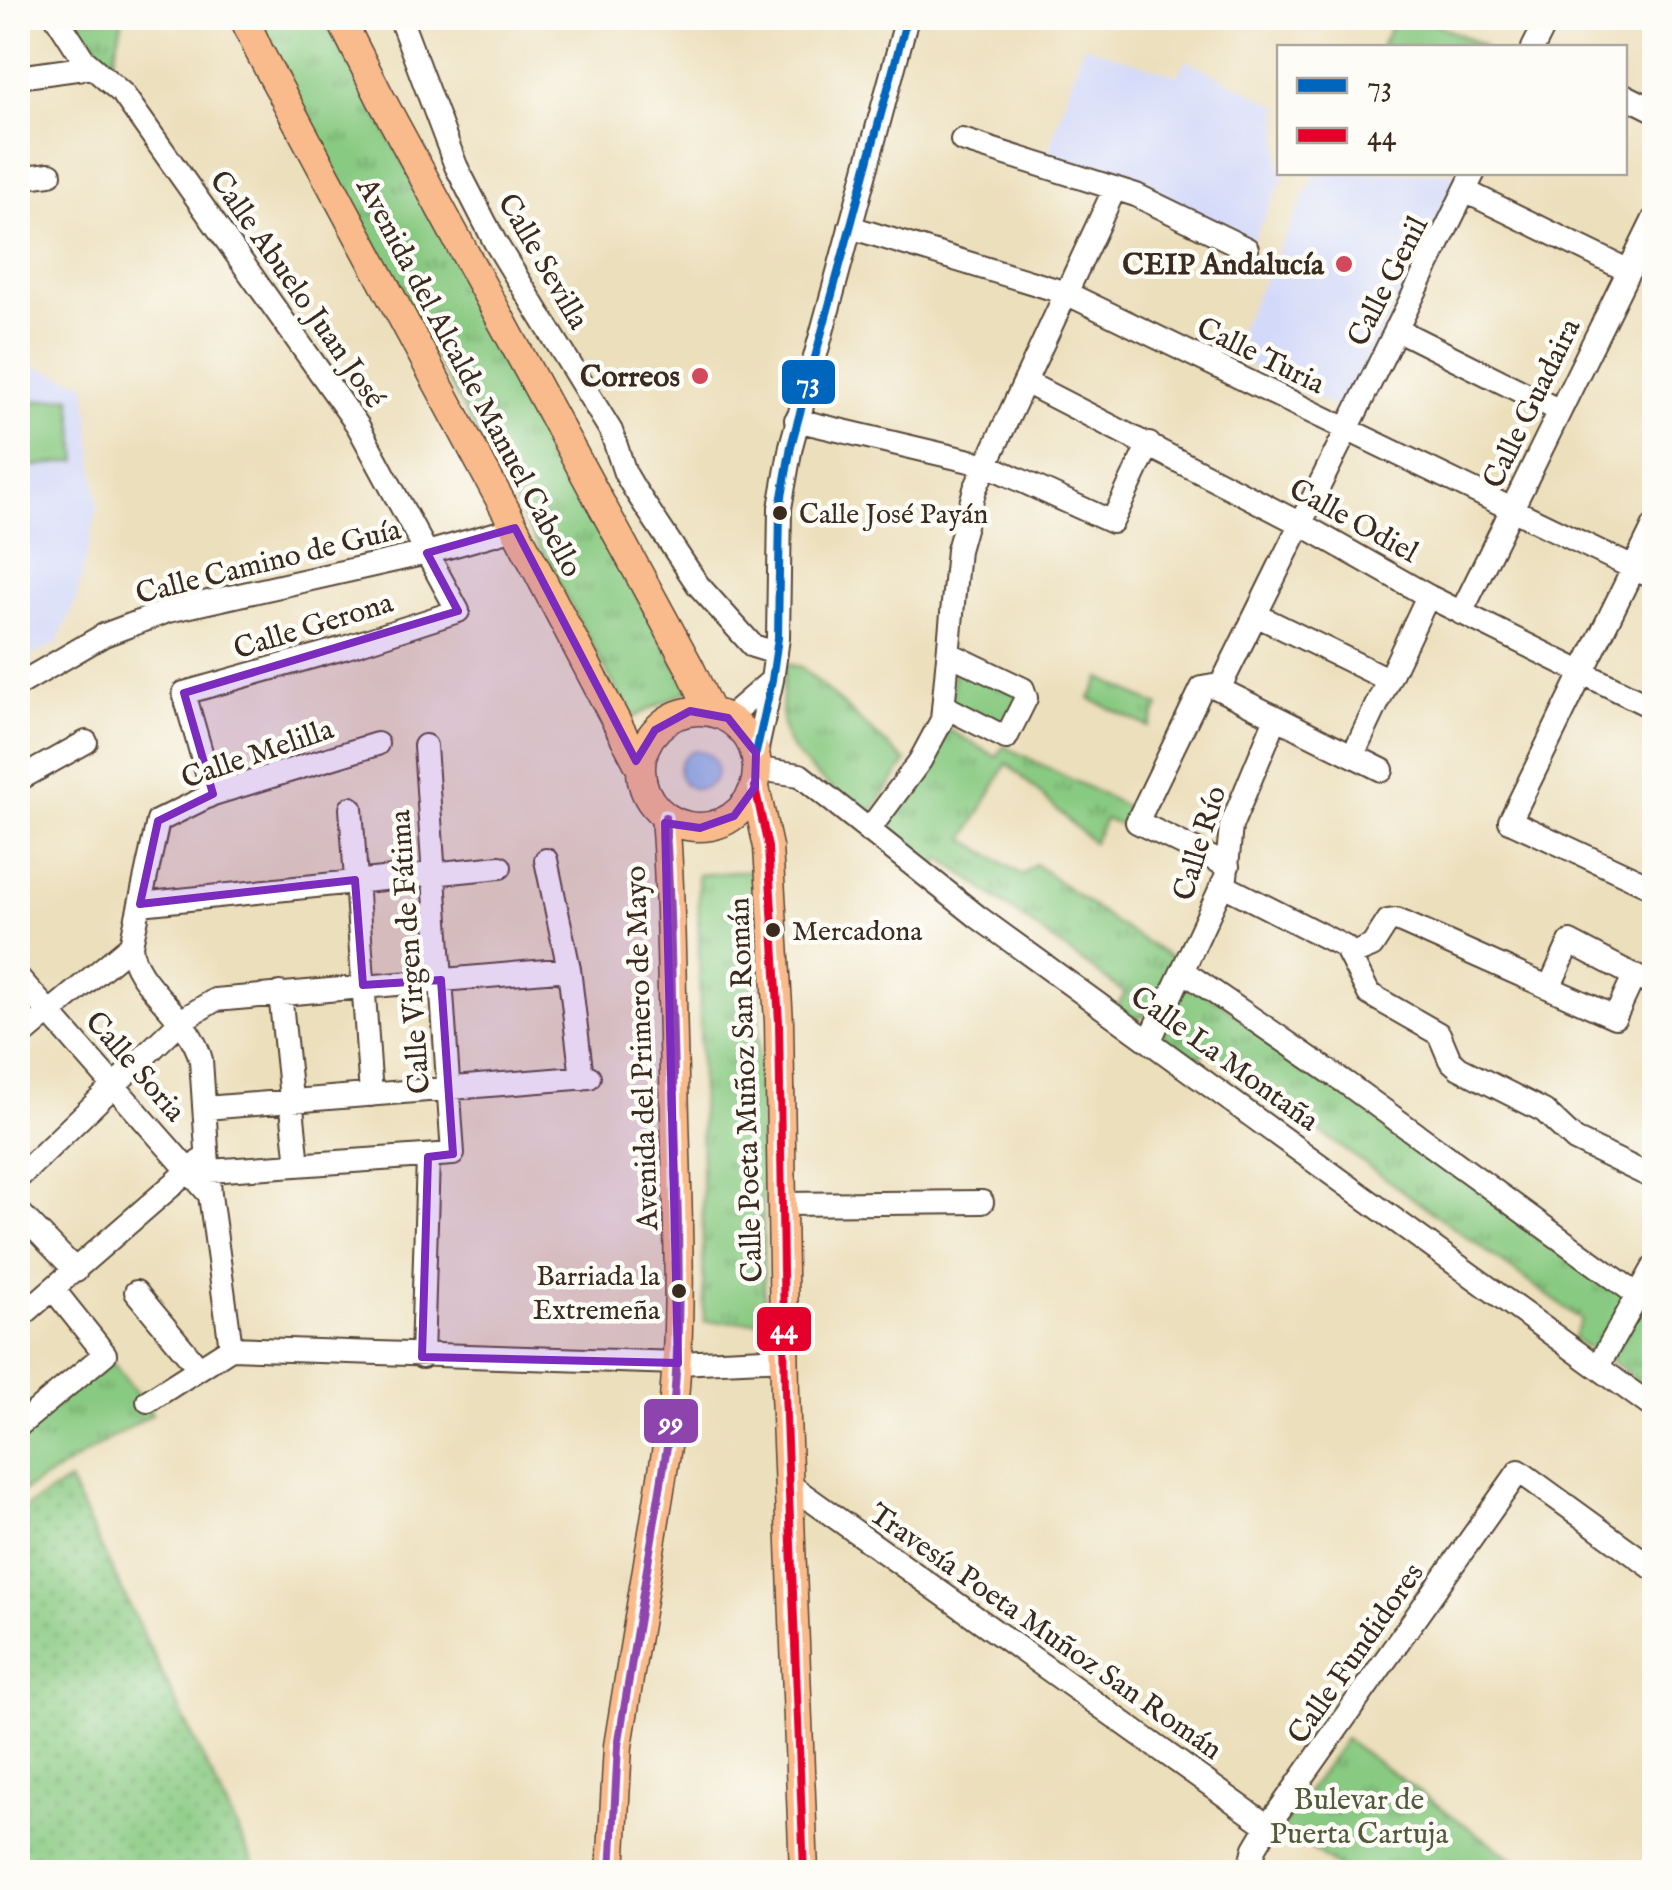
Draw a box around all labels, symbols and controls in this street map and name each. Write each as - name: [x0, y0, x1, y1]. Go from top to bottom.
- legend: [1277, 45, 1627, 175]
- text: 73: [1367, 68, 1392, 106]
- text: 44: [1367, 118, 1397, 156]
- street label: Calle Abuelo Juan José: [200, 164, 393, 416]
- street label: Avenida del Alcalde Manuel Cabello: [346, 171, 590, 584]
- street label: Calle Sevilla: [488, 187, 596, 337]
- street label: Calle Genil: [1340, 210, 1438, 353]
- place label: CEIP Andalucía: [1122, 247, 1325, 285]
- marker: CEIP Andalucía: [1333, 253, 1355, 275]
- street label: Calle Turia: [1190, 310, 1330, 404]
- street label: Calle Guadaira: [1475, 313, 1590, 495]
- line badge: 73: [780, 358, 837, 406]
- place label: Correos: [580, 359, 680, 397]
- marker: Correos: [689, 365, 711, 387]
- text: 73: [796, 366, 820, 401]
- street label: Calle Odiel: [1282, 471, 1425, 573]
- place label: Calle José Payán: [799, 498, 988, 533]
- marker: Calle José Payán: [770, 503, 790, 523]
- street label: Calle Camino de Guía: [132, 512, 405, 614]
- street label: Calle Gerona: [229, 585, 398, 669]
- street label: Calle Melilla: [177, 711, 339, 799]
- street label: Calle Río: [1166, 782, 1236, 905]
- street label: Calle Virgen de Fátima: [382, 809, 440, 1095]
- street label: Avenida del Primero de Mayo: [618, 865, 668, 1232]
- street label: Calle Poeta Muñoz San Román: [721, 897, 773, 1283]
- place label: Mercadona: [792, 915, 923, 950]
- marker: Mercadona: [763, 920, 783, 940]
- street label: Calle La Montaña: [1122, 978, 1326, 1141]
- street label: Calle Soria: [76, 1004, 193, 1131]
- place label: Barriada la Extremeña: [533, 1260, 661, 1329]
- marker: Barriada la Extremeña: [669, 1281, 689, 1301]
- line badge: 44: [755, 1305, 813, 1353]
- text: 44: [770, 1313, 798, 1348]
- line badge: 99: [642, 1397, 700, 1445]
- text: 99: [658, 1406, 683, 1441]
- street label: Travesía Poeta Muñoz San Román: [861, 1496, 1229, 1769]
- street label: Calle Fundidores: [1280, 1556, 1433, 1752]
- park label: Bulevar de Puerta Cartuja: [1270, 1782, 1448, 1854]

